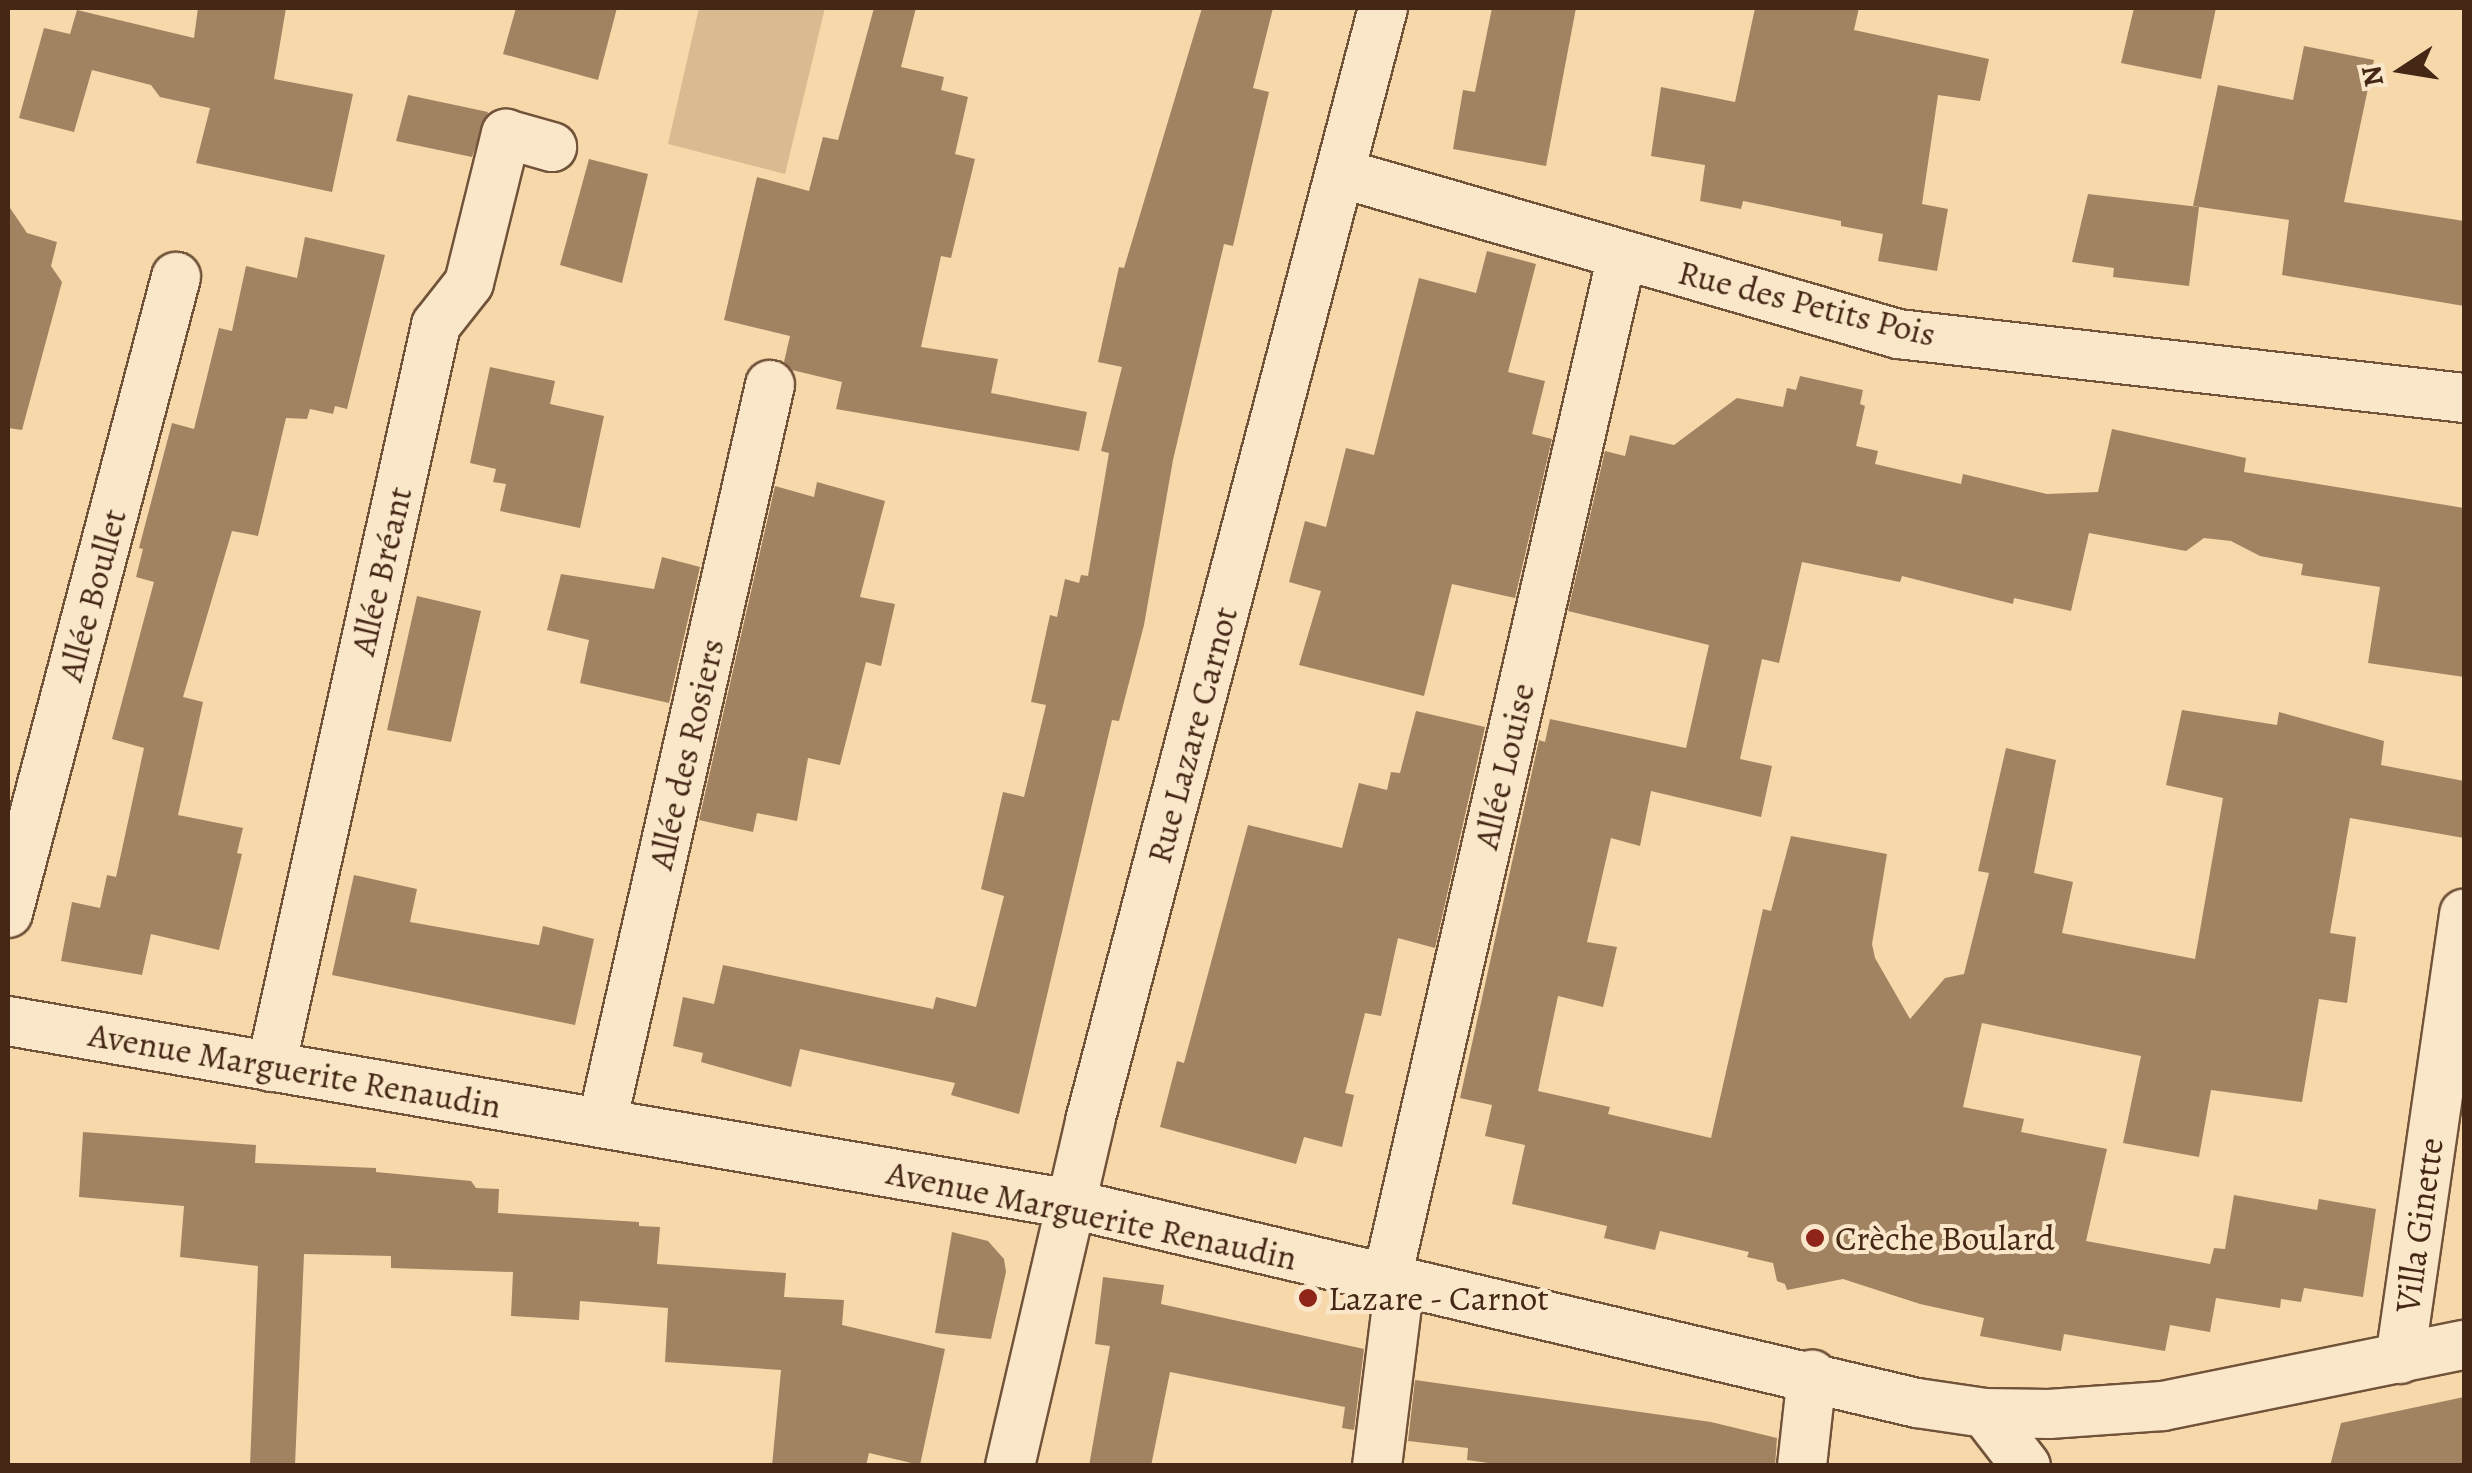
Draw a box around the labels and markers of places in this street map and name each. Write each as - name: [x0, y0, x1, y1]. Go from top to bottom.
- place label: Crèche Boulard: [1835, 1217, 2055, 1259]
- marker: Crèche Boulard: [1804, 1227, 1826, 1249]
- place label: Lazare - Carnot: [1328, 1277, 1550, 1319]
- marker: Lazare - Carnot: [1297, 1287, 1319, 1309]

